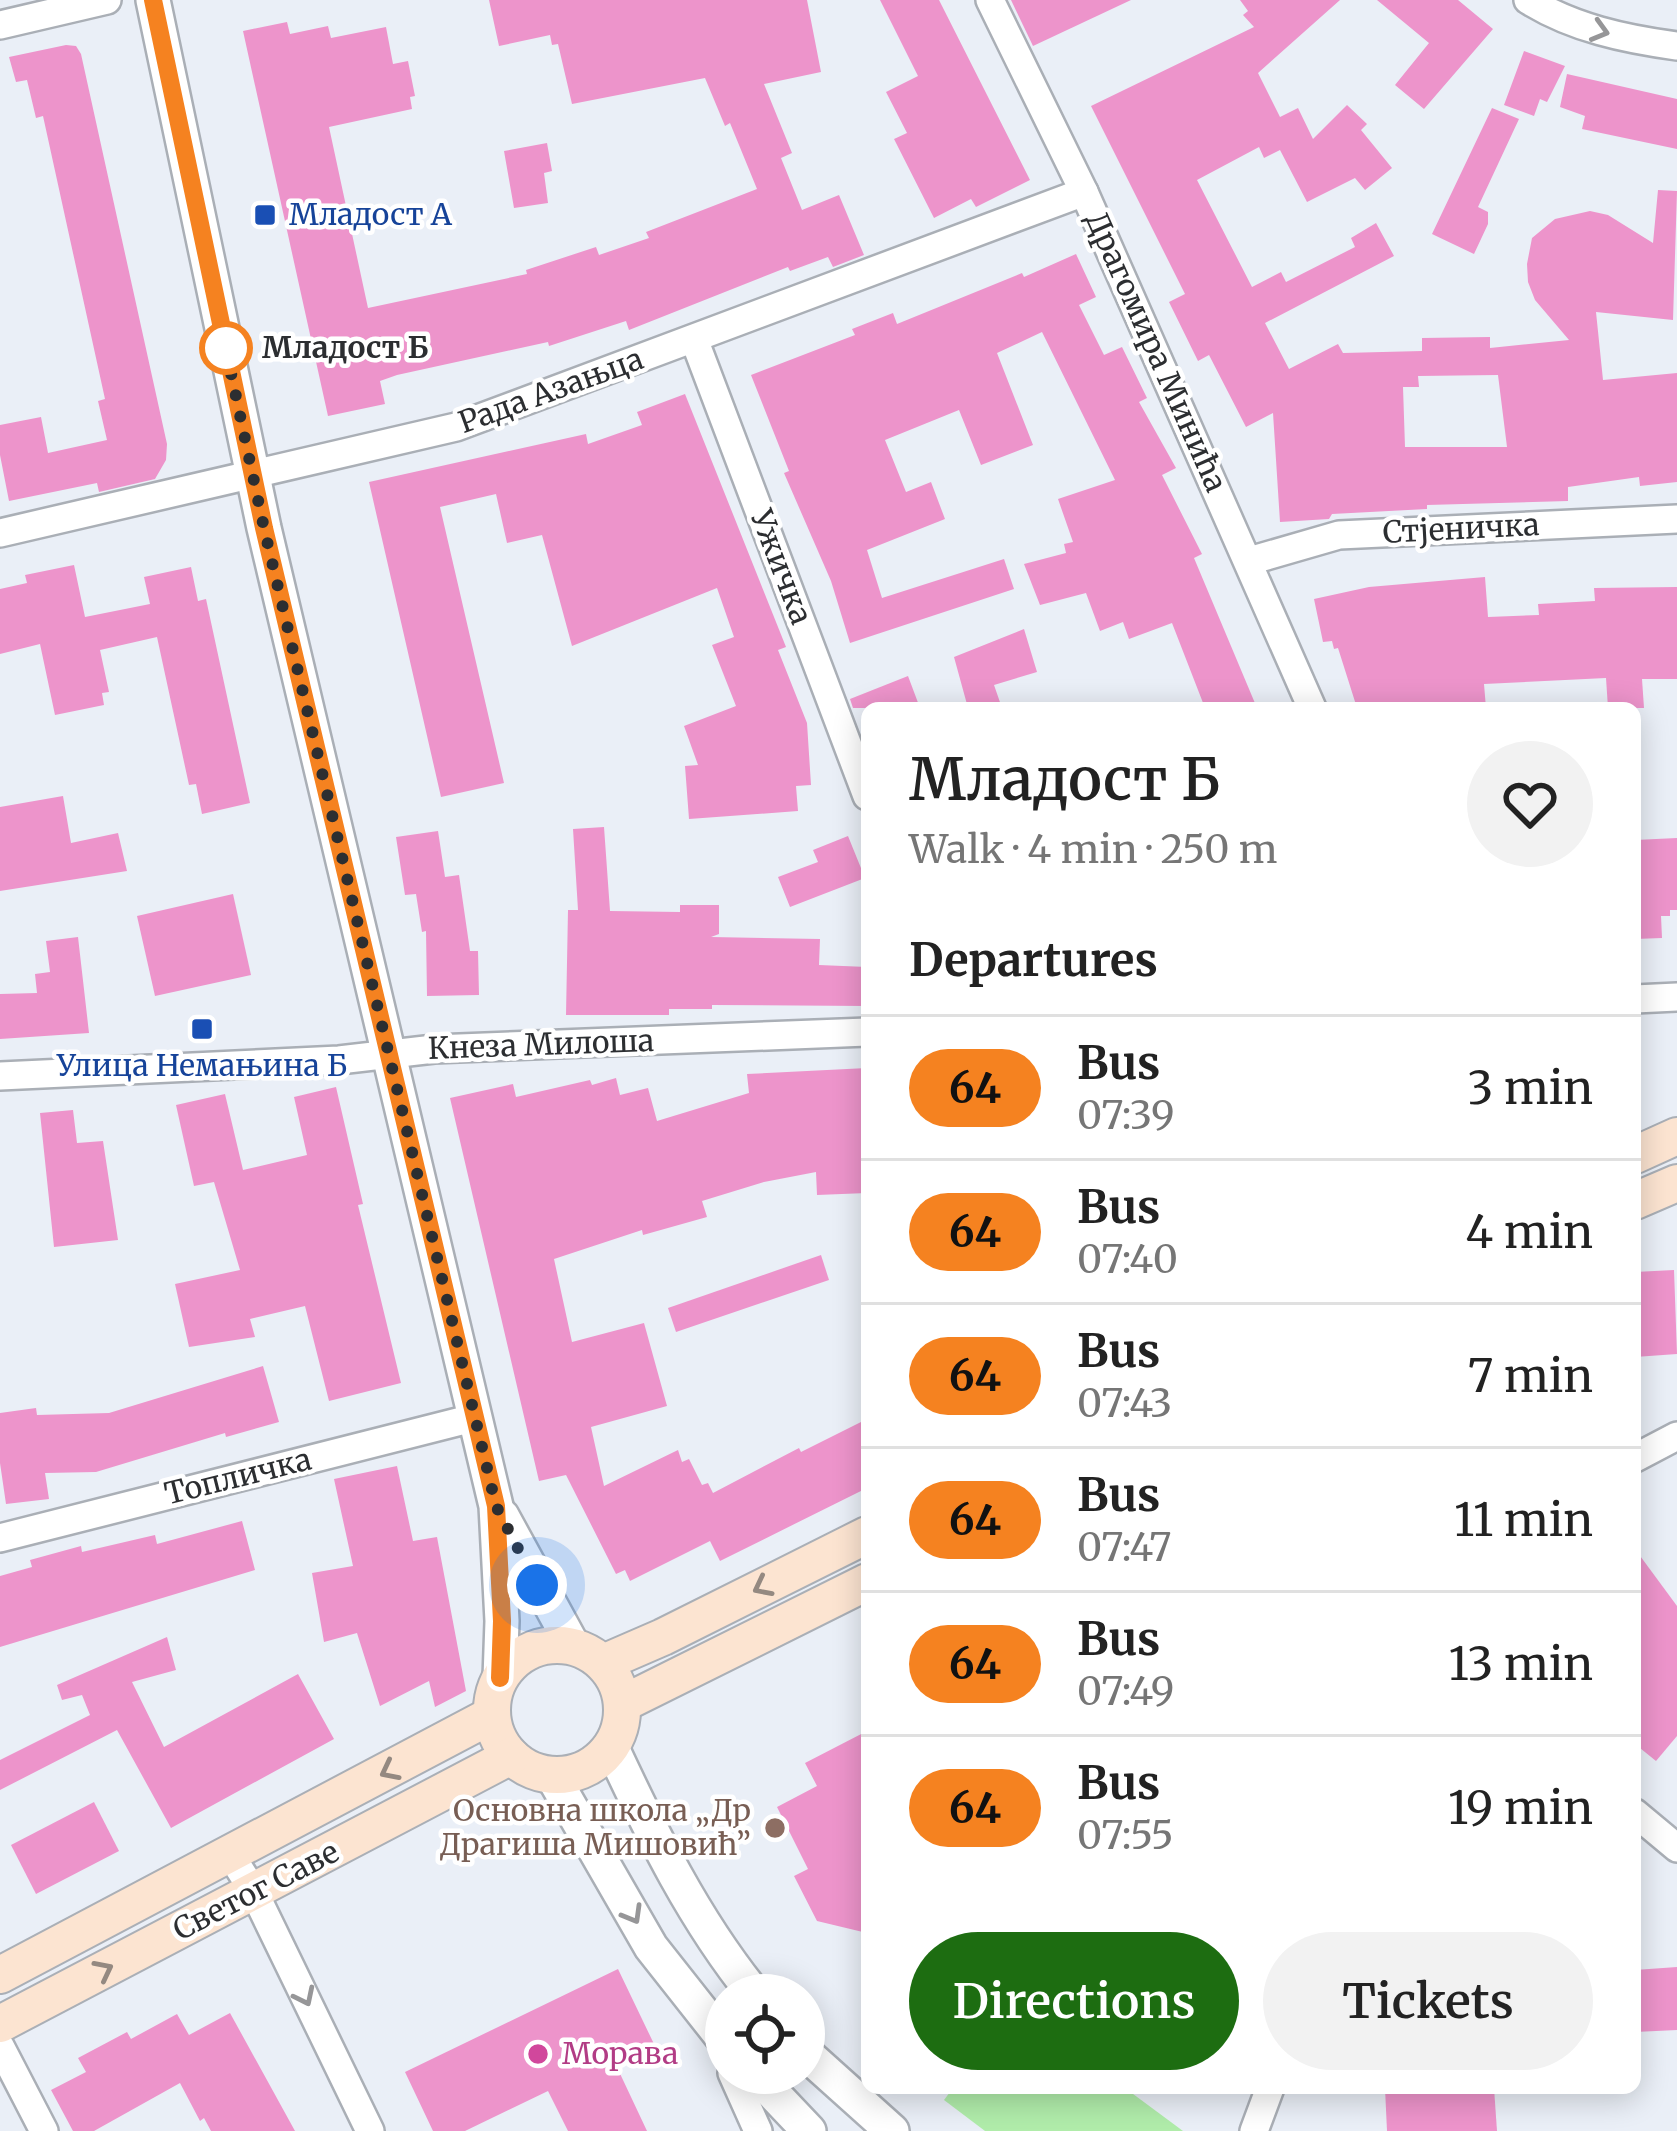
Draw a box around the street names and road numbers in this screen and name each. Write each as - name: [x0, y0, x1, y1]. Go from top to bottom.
- street label: Драгомира Минића: [1078, 206, 1236, 497]
- street label: Рада Азањца: [453, 339, 648, 441]
- street label: Ужичка: [742, 503, 821, 629]
- street label: Стјеничка: [1382, 505, 1540, 551]
- street label: Кнеза Милоша: [427, 1021, 655, 1067]
- street label: Топличка: [160, 1439, 315, 1513]
- street label: Светог Саве: [166, 1832, 345, 1948]

